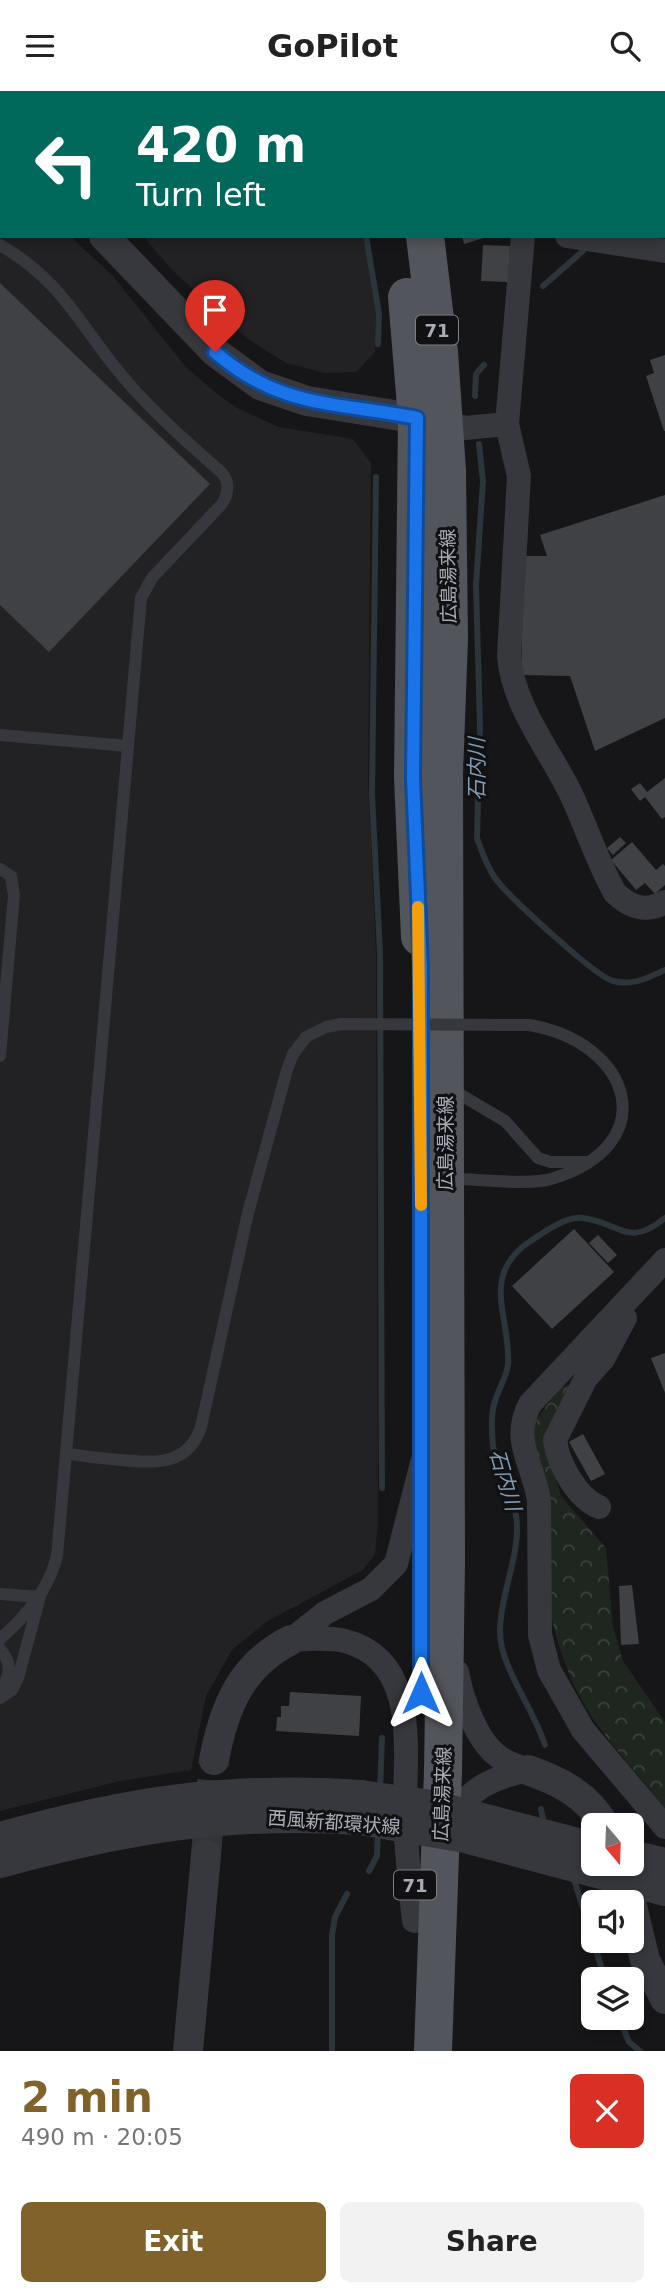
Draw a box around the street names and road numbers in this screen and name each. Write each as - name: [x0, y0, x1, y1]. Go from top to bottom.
- road number: 71: [416, 316, 458, 345]
- street label: 広島湯来線: [436, 528, 460, 624]
- street label: 広島湯来線: [434, 1095, 456, 1191]
- street label: 広島湯来線: [429, 1746, 455, 1842]
- street label: 西風新都環状線: [267, 1806, 401, 1838]
- road number: 71: [394, 1870, 436, 1899]

